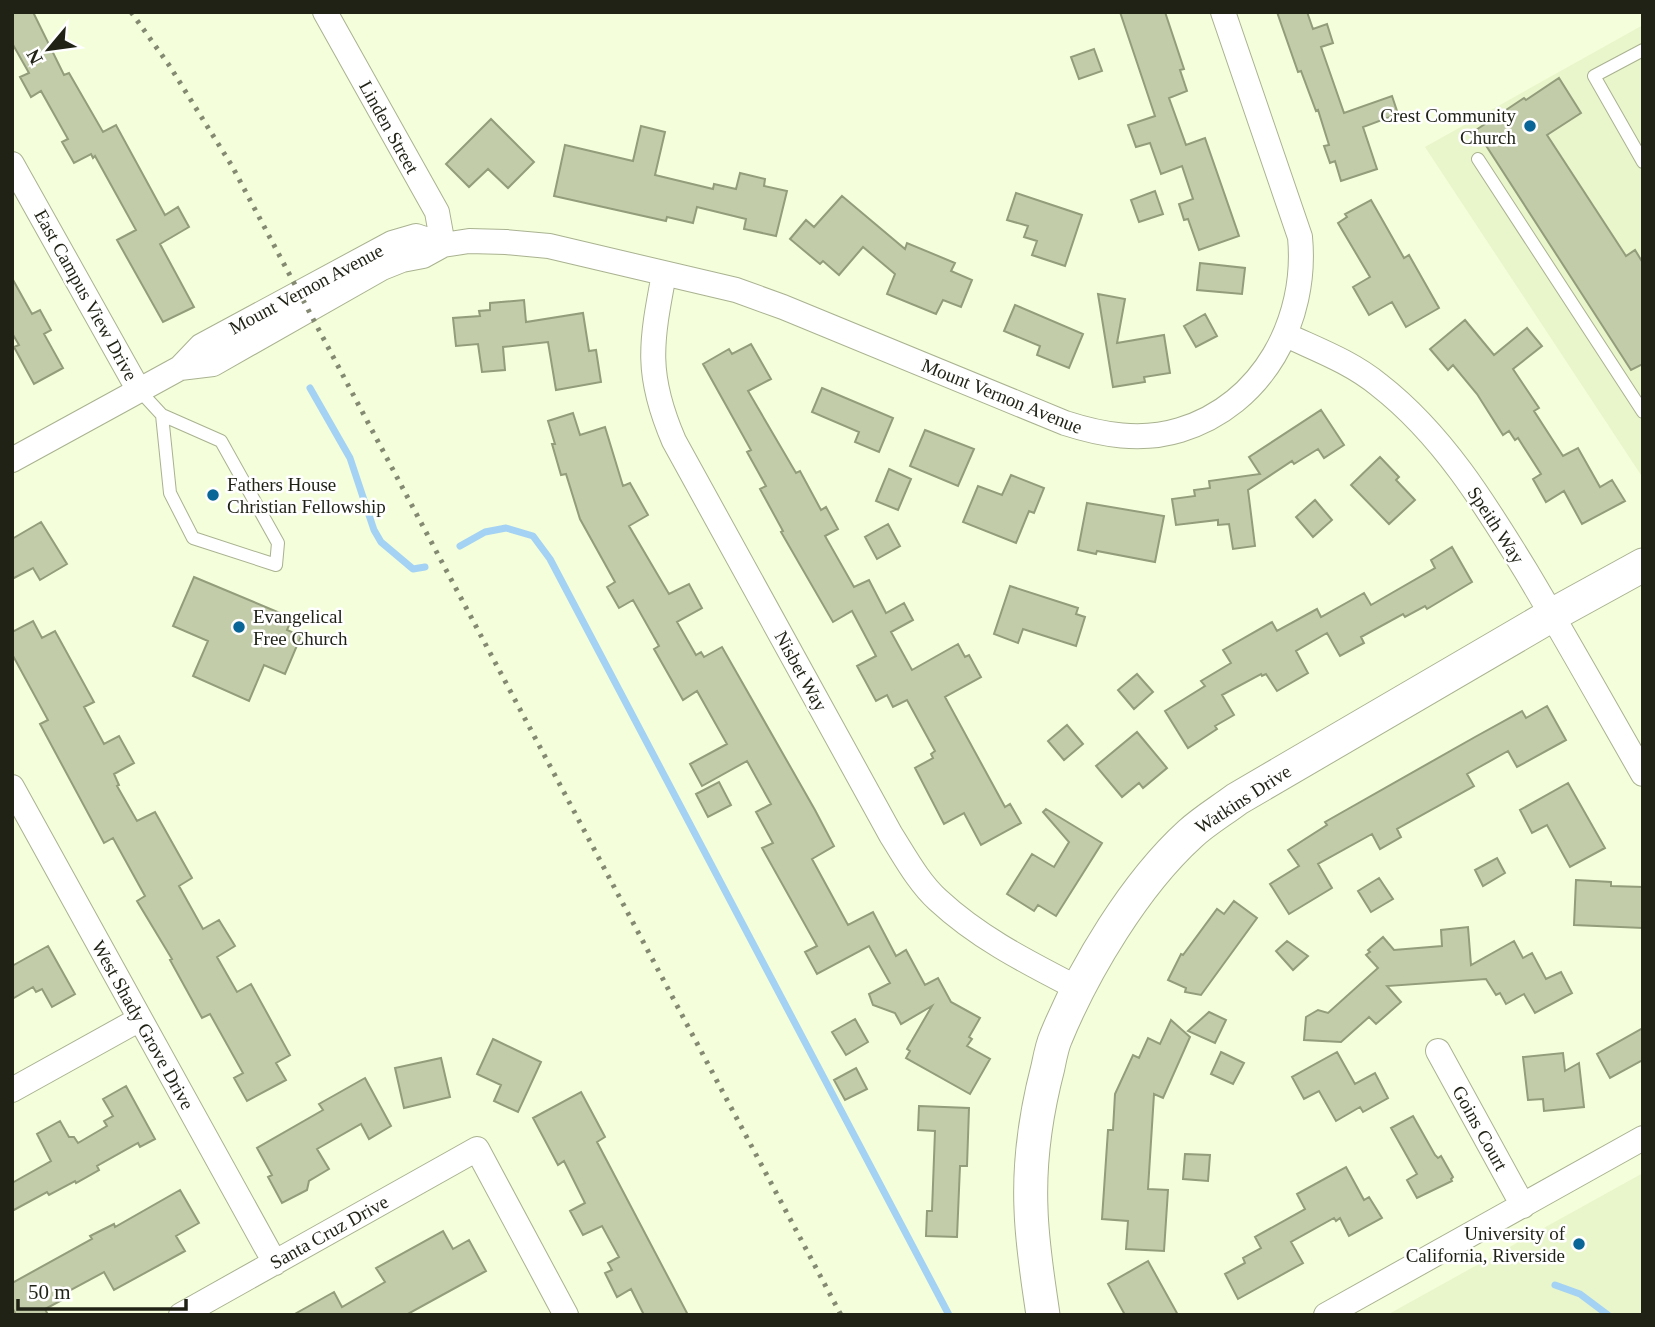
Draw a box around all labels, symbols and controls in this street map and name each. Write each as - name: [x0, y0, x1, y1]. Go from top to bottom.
- north arrow: [14, 14, 84, 84]
- text: N: [22, 46, 47, 68]
- street label: Linden Street: [355, 77, 423, 178]
- place label: Crest Community Church: [1380, 105, 1516, 148]
- marker: Crest Community Church: [1522, 118, 1538, 134]
- street label: East Campus View Drive: [30, 206, 142, 384]
- street label: Mount Vernon Avenue: [225, 240, 387, 338]
- street label: Mount Vernon Avenue: [919, 354, 1085, 438]
- place label: Fathers House Christian Fellowship: [227, 474, 386, 517]
- street label: Speith Way: [1463, 483, 1529, 568]
- marker: Fathers House Christian Fellowship: [205, 487, 221, 503]
- place label: Evangelical Free Church: [253, 606, 348, 649]
- marker: Evangelical Free Church: [231, 619, 247, 635]
- street label: Nisbet Way: [770, 627, 832, 715]
- street label: Watkins Drive: [1191, 760, 1295, 838]
- street label: West Shady Grove Drive: [88, 937, 198, 1113]
- street label: Goins Court: [1448, 1082, 1512, 1175]
- street label: Santa Cruz Drive: [266, 1191, 392, 1273]
- place label: University of California, Riverside: [1406, 1223, 1566, 1266]
- marker: University of California, Riverside: [1571, 1236, 1587, 1252]
- scale bar: [18, 1268, 186, 1312]
- text: 50 m: [28, 1280, 71, 1304]

